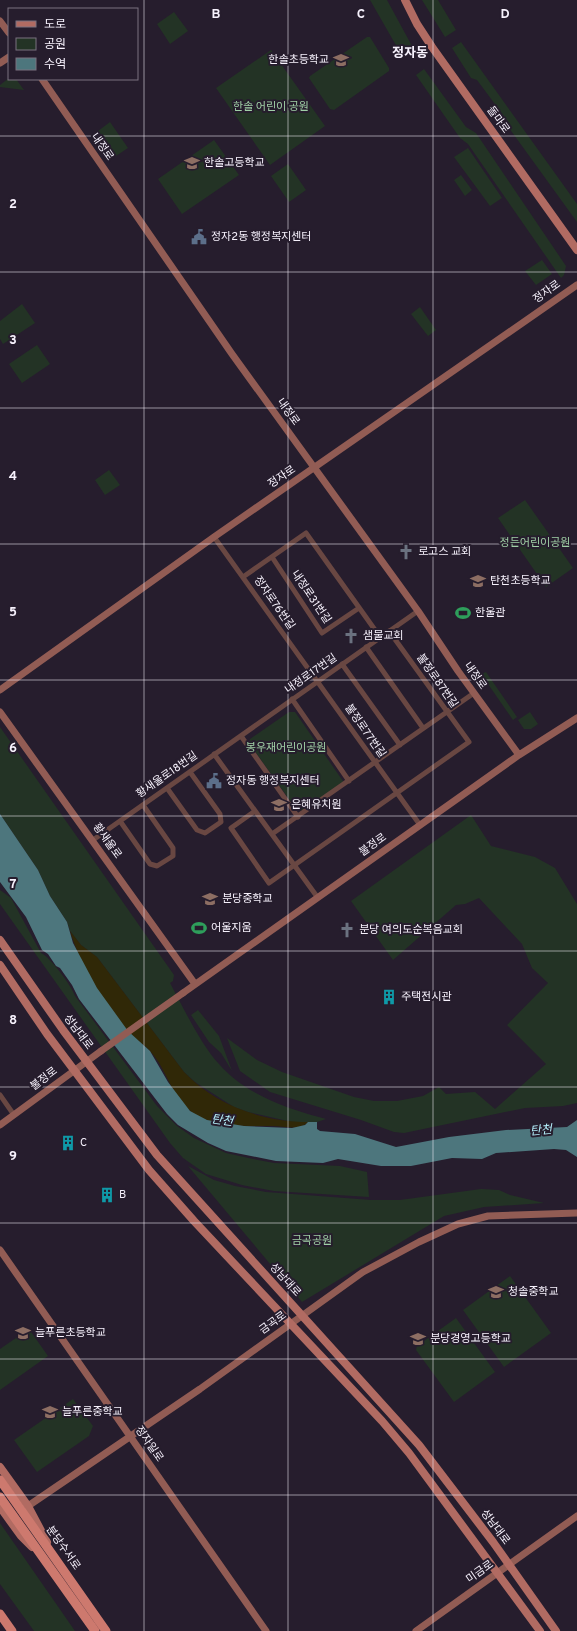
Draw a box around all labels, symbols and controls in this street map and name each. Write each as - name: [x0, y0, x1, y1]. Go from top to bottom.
- text: B: [212, 7, 221, 23]
- text: C: [357, 7, 365, 23]
- text: D: [500, 7, 510, 23]
- legend: [8, 8, 138, 80]
- text: 도로: [44, 17, 66, 33]
- text: 공원: [44, 37, 66, 53]
- district label: 정자동: [392, 46, 428, 62]
- school or university icon: 한솔초등학교: [332, 51, 350, 69]
- place label: 한솔초등학교: [268, 53, 329, 67]
- text: 수역: [44, 57, 66, 73]
- park label: 한솔 어린이 공원: [233, 100, 309, 114]
- street label: 돌마로: [483, 104, 513, 136]
- street label: 내정로: [88, 131, 116, 163]
- school or university icon: 한솔고등학교: [183, 154, 201, 172]
- place label: 한솔고등학교: [204, 156, 265, 170]
- text: 2: [9, 197, 17, 213]
- public building icon: 정자2동 행정복지센터: [190, 228, 208, 246]
- place label: 정자2동 행정복지센터: [211, 230, 311, 244]
- street label: 정자로: [531, 278, 563, 306]
- text: 3: [9, 333, 17, 349]
- street label: 내정로: [273, 396, 303, 428]
- street label: 정자로: [265, 463, 299, 491]
- text: 4: [9, 469, 17, 485]
- park label: 정든어린이공원: [500, 536, 570, 550]
- church icon: 로고스 교회: [397, 543, 415, 561]
- place label: 로고스 교회: [418, 545, 471, 559]
- street label: 내정로31번길: [288, 568, 334, 626]
- school or university icon: 탄천초등학교: [469, 572, 487, 590]
- street label: 정자로76번길: [250, 573, 298, 633]
- place label: 탄천초등학교: [490, 574, 551, 588]
- sports icon: 한울관: [454, 604, 472, 622]
- text: 5: [9, 605, 17, 621]
- place label: 한울관: [475, 606, 505, 620]
- church icon: 샘물교회: [342, 627, 360, 645]
- place label: 샘물교회: [363, 629, 403, 643]
- street label: 내정로17번길: [282, 651, 340, 697]
- street label: 불정로87번길: [413, 651, 461, 711]
- street label: 내정로: [461, 660, 489, 692]
- street label: 불정로77번길: [341, 701, 389, 761]
- text: 6: [9, 741, 17, 757]
- park label: 봉우재어린이공원: [246, 741, 326, 755]
- street label: 황새울로18번길: [134, 749, 200, 801]
- public building icon: 정자동 행정복지센터: [205, 772, 223, 790]
- place label: 정자동 행정복지센터: [226, 774, 320, 788]
- school or university icon: 은혜유치원: [270, 796, 288, 814]
- place label: 은혜유치원: [291, 798, 342, 812]
- street label: 황새울로: [89, 821, 125, 861]
- street label: 불정로: [357, 831, 389, 859]
- text: 7: [10, 877, 17, 893]
- school or university icon: 분당중학교: [201, 890, 219, 908]
- place label: 분당중학교: [222, 892, 273, 906]
- sports icon: 어울지움: [190, 919, 208, 937]
- place label: 어울지움: [211, 921, 251, 935]
- church icon: 분당 여의도순복음교회: [338, 921, 356, 939]
- place label: 분당 여의도순복음교회: [359, 923, 463, 937]
- building icon: 주택전시관: [380, 988, 398, 1006]
- place label: 주택전시관: [401, 990, 452, 1004]
- street label: 성남대로: [60, 1012, 96, 1052]
- text: 8: [9, 1013, 17, 1029]
- street label: 불정로: [28, 1064, 60, 1094]
- water label: 탄천: [210, 1112, 236, 1131]
- water label: 탄천: [529, 1122, 555, 1140]
- building icon: C: [59, 1134, 77, 1152]
- place label: C: [80, 1136, 87, 1150]
- text: 9: [9, 1149, 17, 1165]
- building icon: B: [98, 1186, 116, 1204]
- place label: B: [119, 1188, 126, 1202]
- park label: 금곡공원: [292, 1234, 332, 1248]
- street label: 성남대로: [266, 1260, 304, 1300]
- school or university icon: 청솔중학교: [487, 1283, 505, 1301]
- place label: 청솔중학교: [508, 1285, 559, 1299]
- street label: 금곡로: [257, 1308, 289, 1338]
- school or university icon: 늘푸른초등학교: [14, 1324, 32, 1342]
- place label: 늘푸른초등학교: [35, 1326, 106, 1340]
- school or university icon: 분당경영고등학교: [409, 1330, 427, 1348]
- place label: 분당경영고등학교: [430, 1332, 511, 1346]
- school or university icon: 늘푸른중학교: [41, 1403, 59, 1421]
- place label: 늘푸른중학교: [62, 1405, 123, 1419]
- street label: 정자일로: [132, 1423, 166, 1465]
- street label: 성남대로: [477, 1507, 513, 1547]
- street label: 분당수서로: [43, 1523, 83, 1573]
- street label: 미금로: [464, 1558, 496, 1586]

